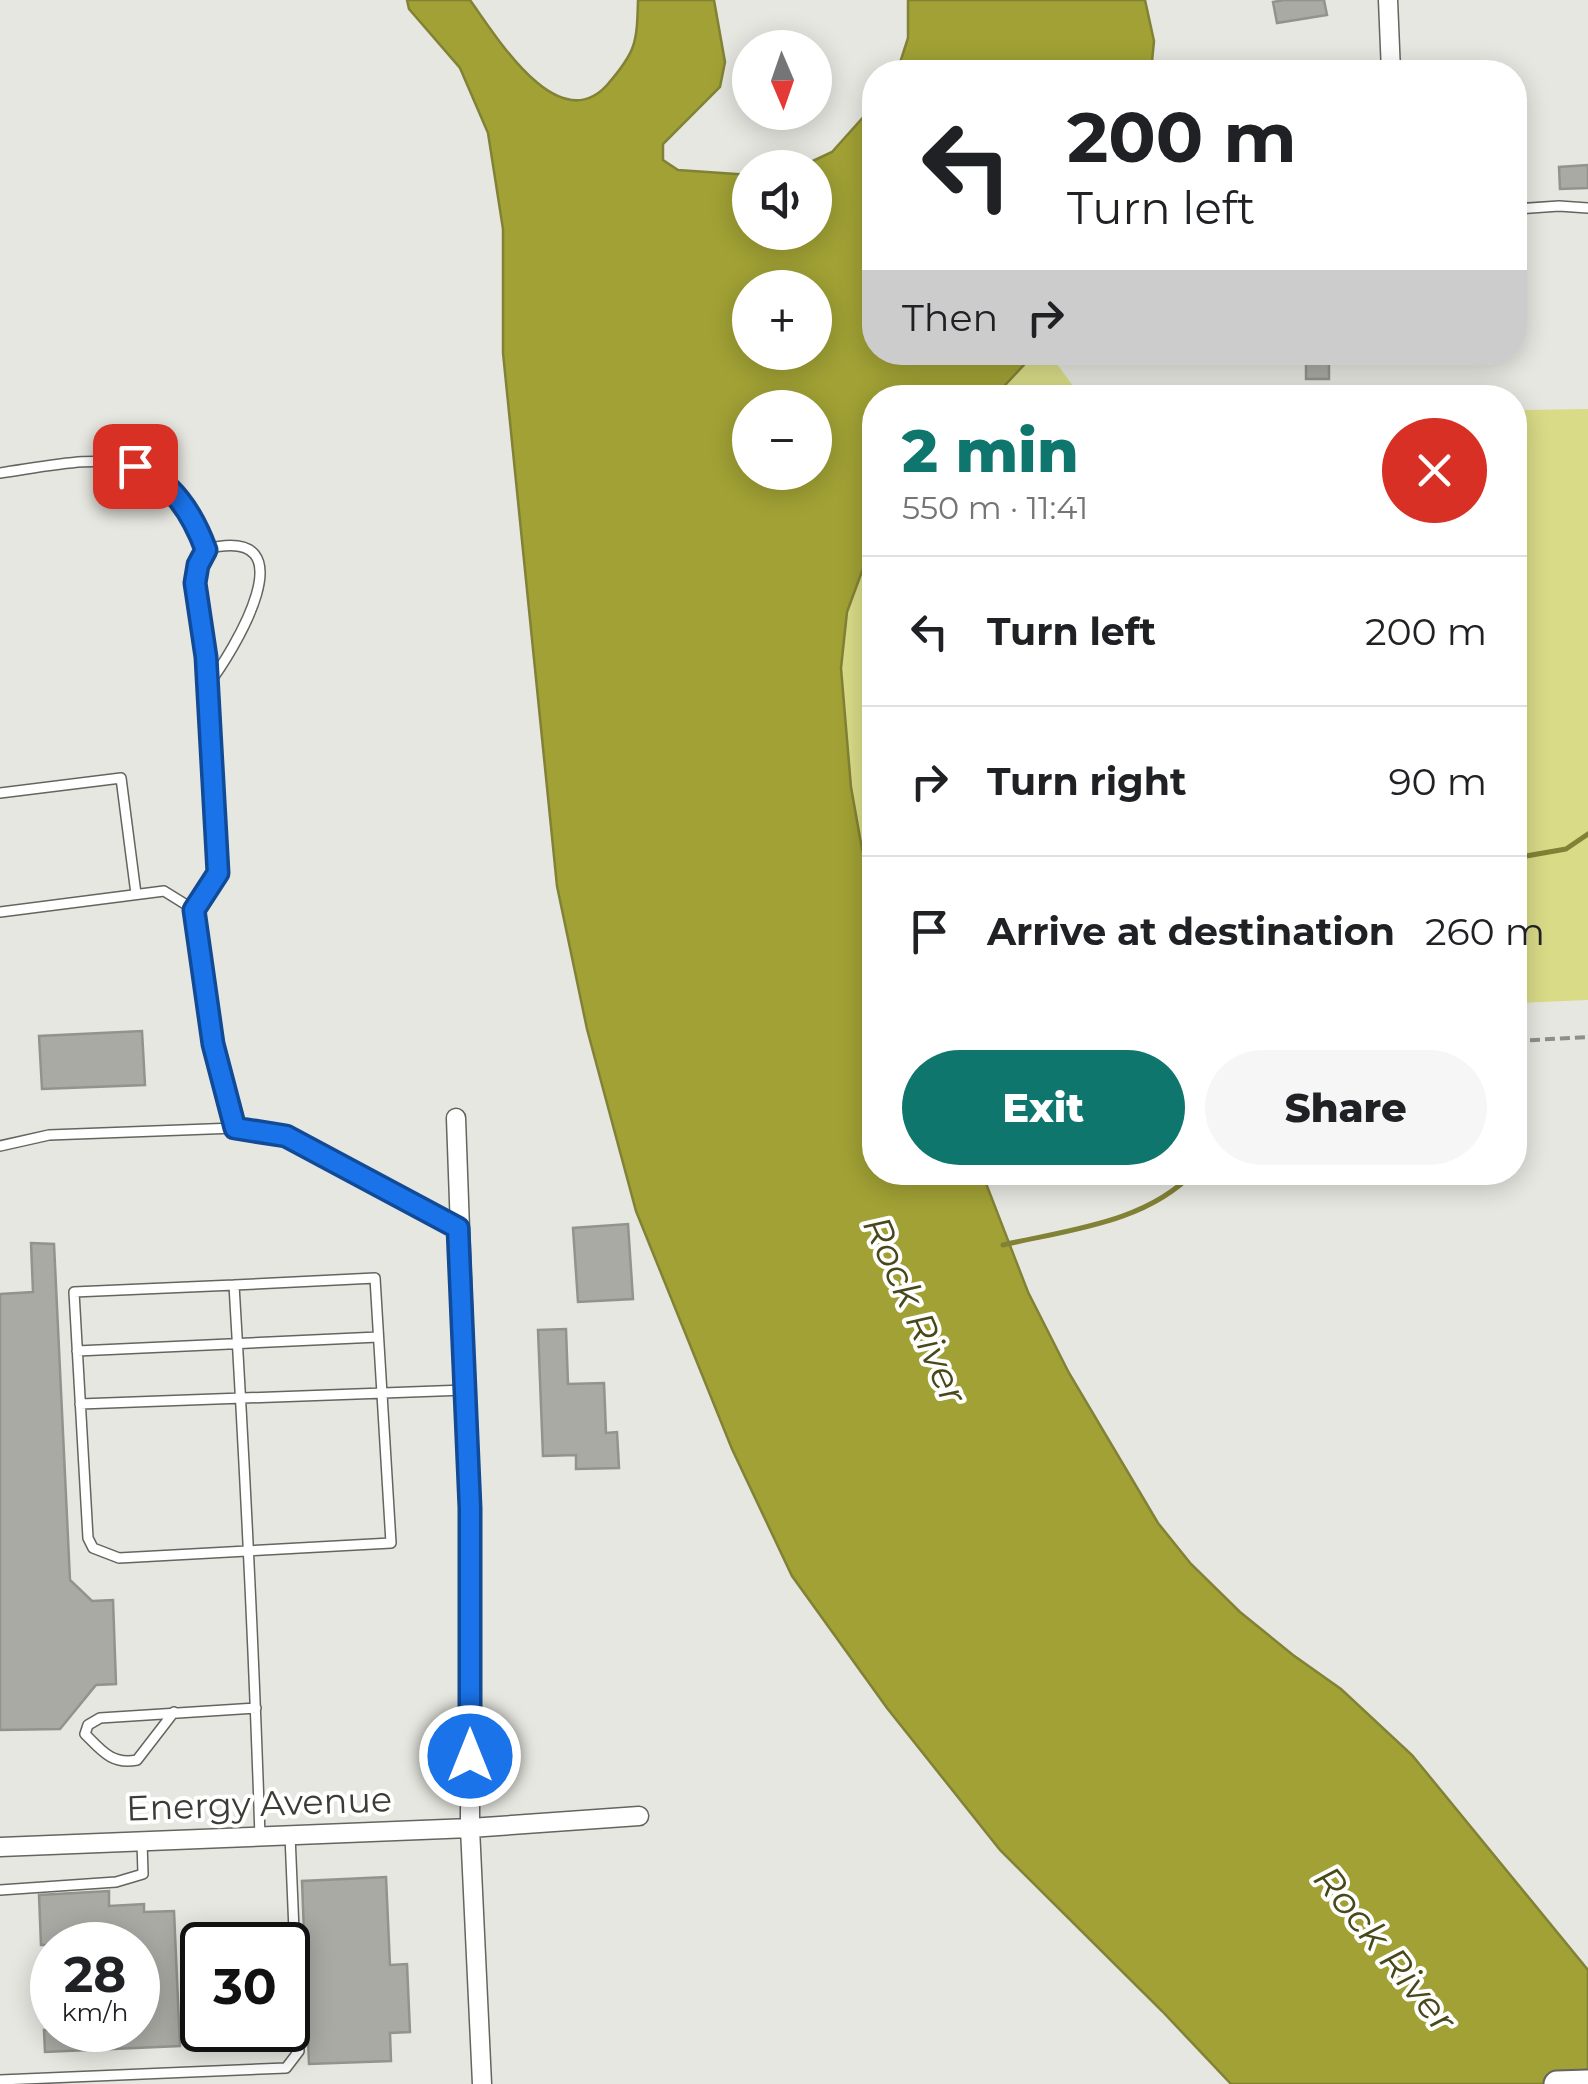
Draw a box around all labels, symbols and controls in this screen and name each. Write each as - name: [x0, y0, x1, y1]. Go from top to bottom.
- north arrow: [732, 30, 832, 130]
- map controls: [732, 30, 832, 490]
- text: 200 m: [1067, 94, 1297, 180]
- icon: left: [902, 100, 1032, 230]
- button: sound: [732, 150, 832, 250]
- text: Turn left: [1067, 180, 1255, 235]
- button: +: [732, 270, 832, 370]
- icon: right: [1018, 290, 1073, 345]
- text: Then: [902, 294, 998, 341]
- button: −: [732, 390, 832, 490]
- text: 2 min: [902, 414, 1079, 487]
- button: close: [1382, 418, 1487, 523]
- pin: [93, 424, 178, 509]
- icon: arrive: [108, 439, 163, 494]
- text: 550 m · 11:41: [902, 488, 1088, 527]
- icon: left: [902, 604, 957, 659]
- text: Turn left: [987, 608, 1156, 655]
- text: 200 m: [1365, 608, 1487, 655]
- icon: right: [902, 754, 957, 809]
- text: Turn right: [987, 758, 1186, 805]
- text: 90 m: [1388, 758, 1487, 805]
- icon: arrive: [902, 904, 957, 959]
- text: Arrive at destination: [987, 908, 1395, 955]
- text: 260 m: [1425, 908, 1545, 955]
- button: Exit: [902, 1050, 1185, 1165]
- button: Share: [1205, 1050, 1487, 1165]
- water label: Rock River: [853, 1208, 978, 1412]
- position arrow: [418, 1704, 522, 1808]
- street label: Energy Avenue: [125, 1777, 393, 1830]
- water label: Rock River: [1304, 1856, 1467, 2042]
- speed limit sign: 30: [180, 1922, 310, 2052]
- text: 28: [64, 1944, 126, 2005]
- text: km/h: [62, 1997, 128, 2027]

